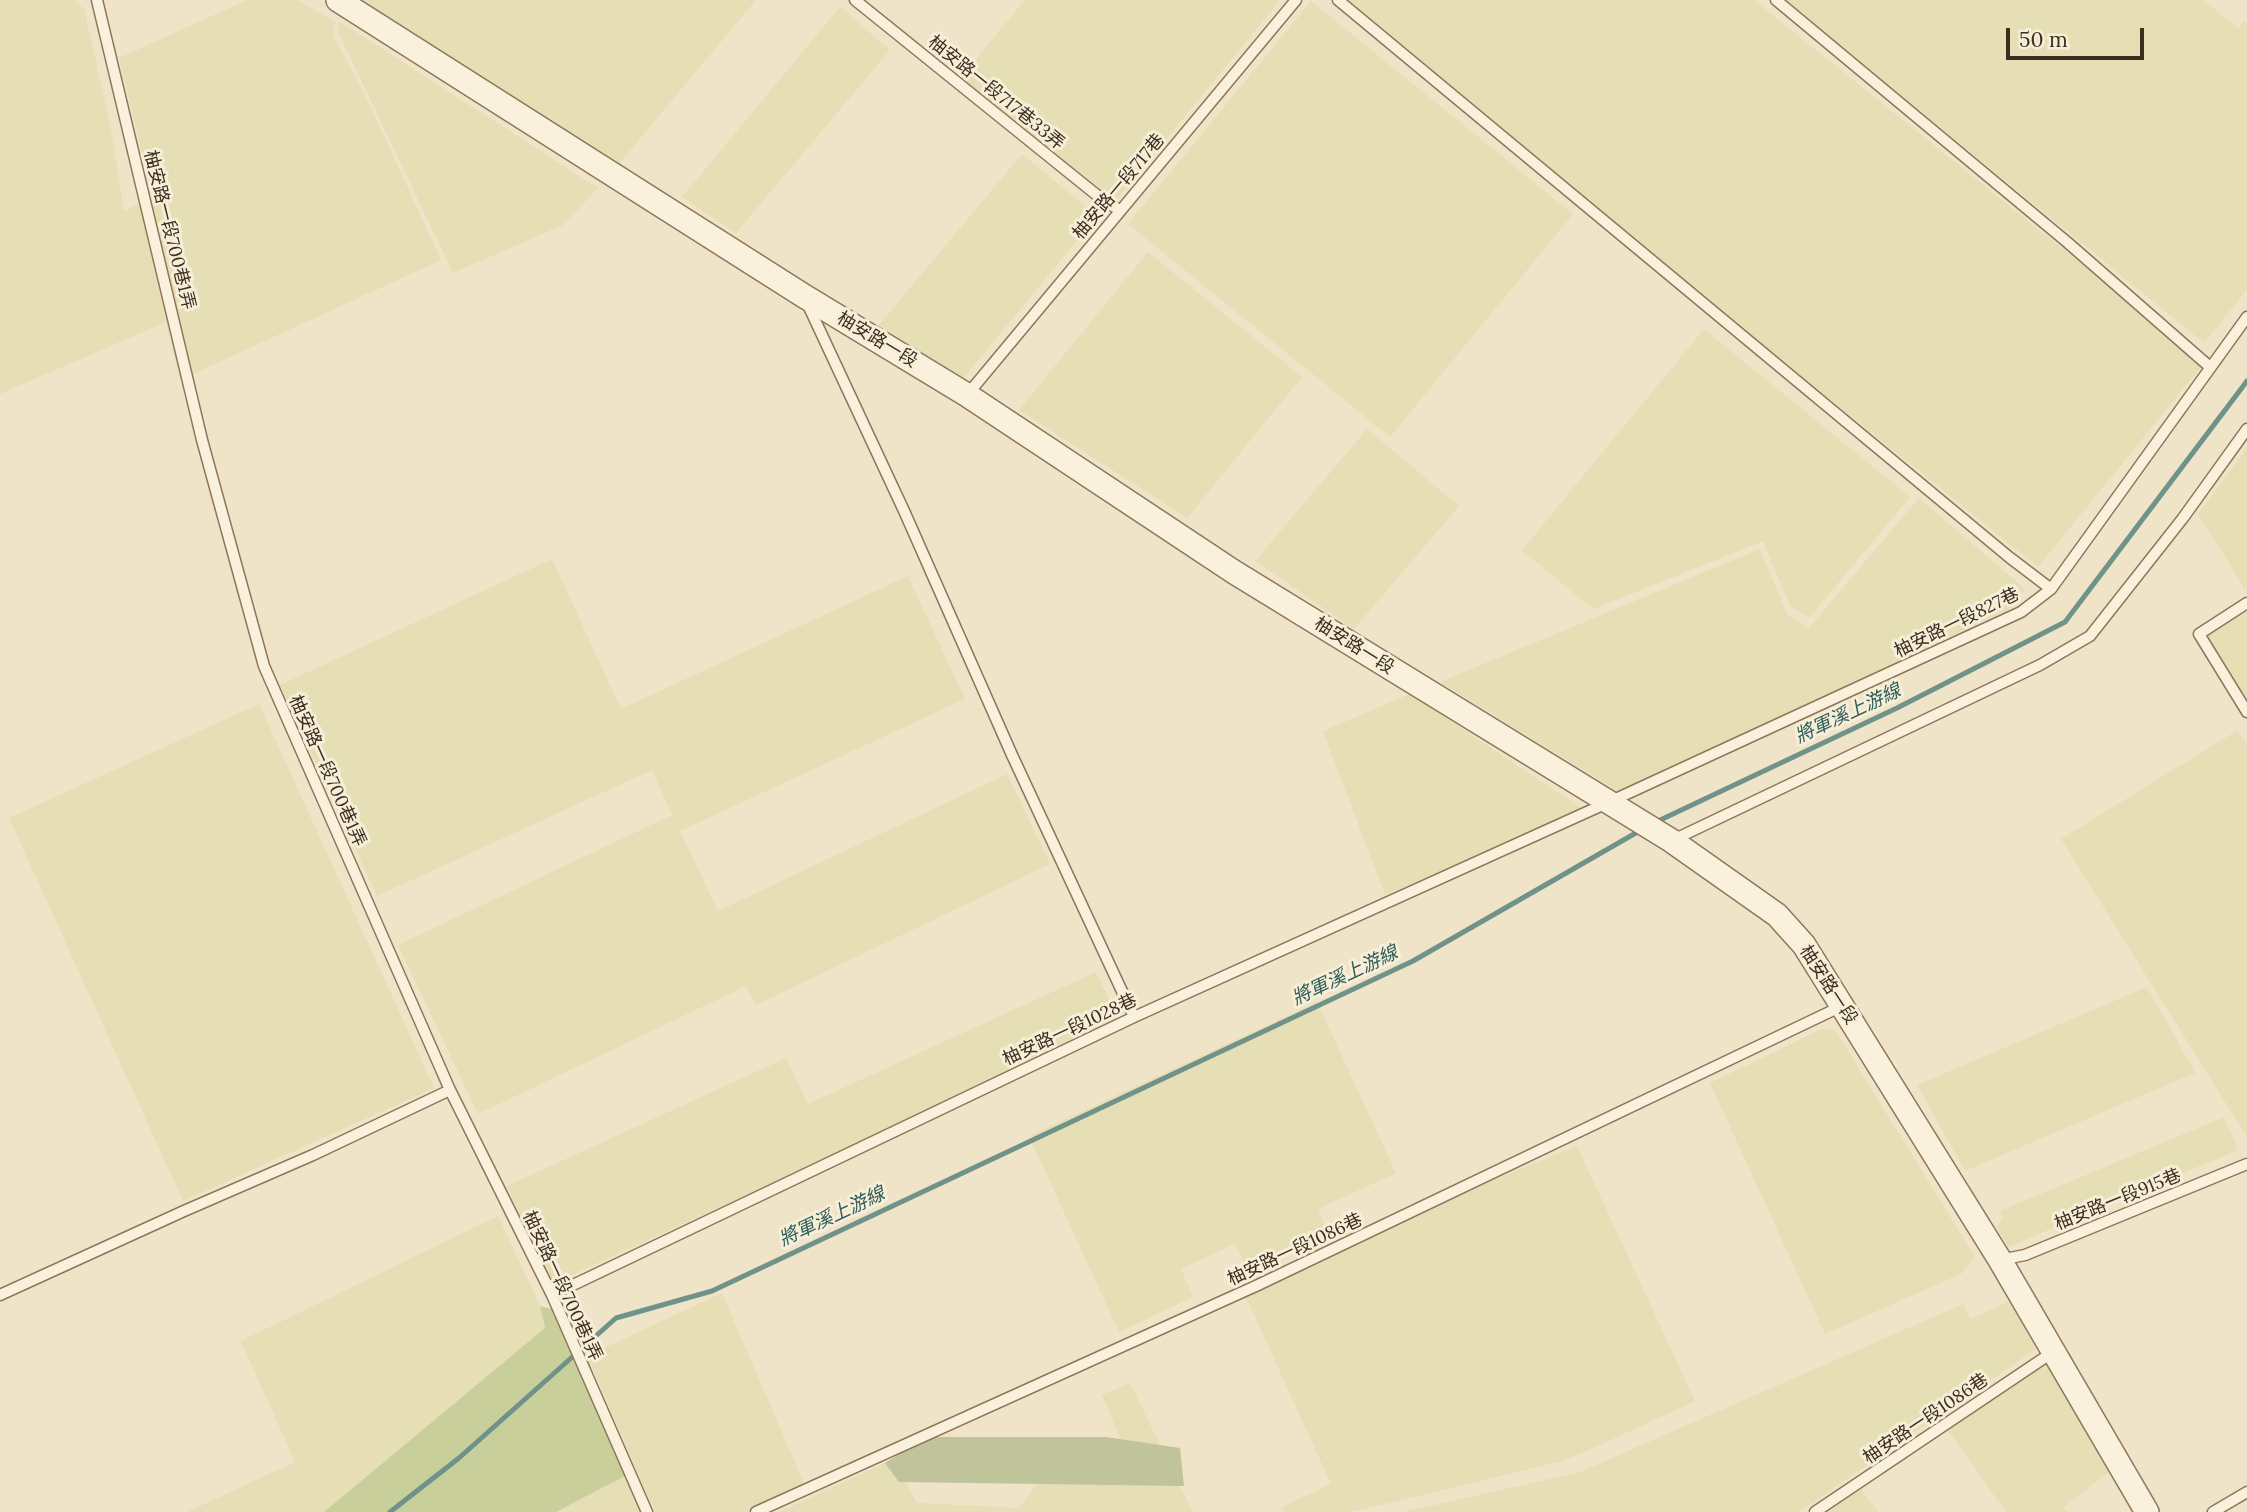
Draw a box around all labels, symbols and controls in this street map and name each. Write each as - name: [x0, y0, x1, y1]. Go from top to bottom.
- scale bar: [2009, 14, 2147, 58]
- text: 50 m: [2019, 26, 2068, 53]
- street label: 柚安路一段717巷33弄: [923, 31, 1069, 155]
- street label: 柚安路一段717巷: [1069, 130, 1169, 244]
- street label: 柚安路一段700巷1弄: [139, 148, 199, 312]
- street label: 柚安路一段: [833, 308, 921, 372]
- street label: 柚安路一段827巷: [1891, 583, 2023, 663]
- street label: 柚安路一段: [1310, 613, 1398, 679]
- water label: 將軍溪上游線: [1792, 680, 1904, 748]
- street label: 柚安路一段700巷1弄: [284, 692, 370, 850]
- street label: 柚安路一段: [1794, 941, 1862, 1029]
- water label: 將軍溪上游線: [1289, 942, 1401, 1010]
- street label: 柚安路一段1028巷: [1000, 989, 1140, 1071]
- street label: 柚安路一段915巷: [2051, 1165, 2185, 1235]
- water label: 將軍溪上游線: [776, 1183, 888, 1251]
- street label: 柚安路一段700巷1弄: [518, 1207, 606, 1365]
- street label: 柚安路一段1086巷: [1224, 1209, 1366, 1291]
- street label: 柚安路一段1086巷: [1859, 1369, 1993, 1469]

